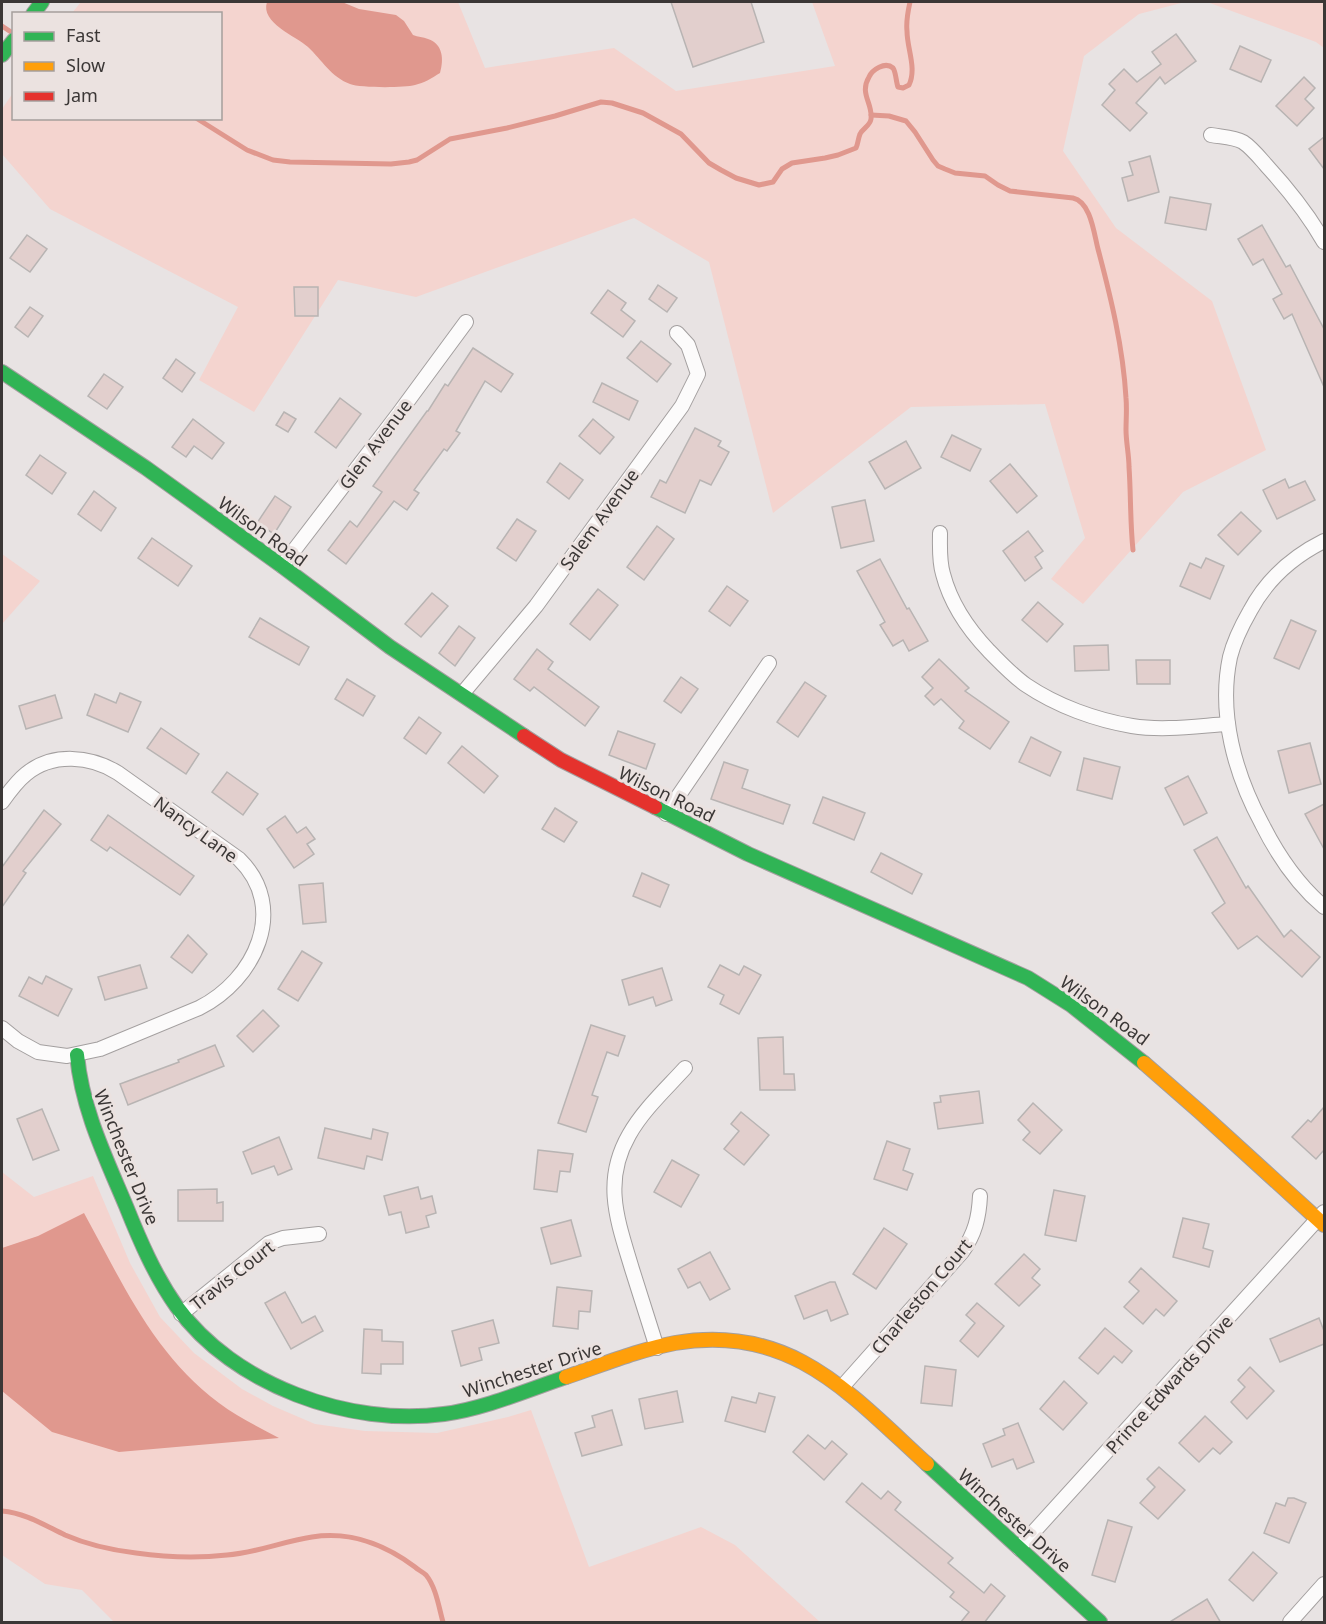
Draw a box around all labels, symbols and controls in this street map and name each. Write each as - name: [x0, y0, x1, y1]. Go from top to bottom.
- legend: [12, 12, 222, 120]
- text: Fast: [66, 23, 101, 47]
- text: Slow: [66, 53, 105, 77]
- text: Jam: [64, 83, 98, 107]
- street label: Glen Avenue: [333, 394, 417, 494]
- street label: Salem Avenue: [554, 464, 644, 574]
- street label: Wilson Road: [214, 491, 312, 571]
- street label: Wilson Road: [615, 760, 719, 828]
- street label: Nancy Lane: [149, 790, 243, 868]
- street label: Wilson Road: [1056, 970, 1154, 1050]
- street label: Winchester Drive: [89, 1086, 165, 1228]
- street label: Charleston Court: [866, 1233, 977, 1359]
- street label: Travis Court: [185, 1234, 279, 1315]
- street label: Prince Edwards Drive: [1100, 1310, 1238, 1458]
- street label: Winchester Drive: [460, 1335, 604, 1403]
- street label: Winchester Drive: [953, 1463, 1077, 1577]

